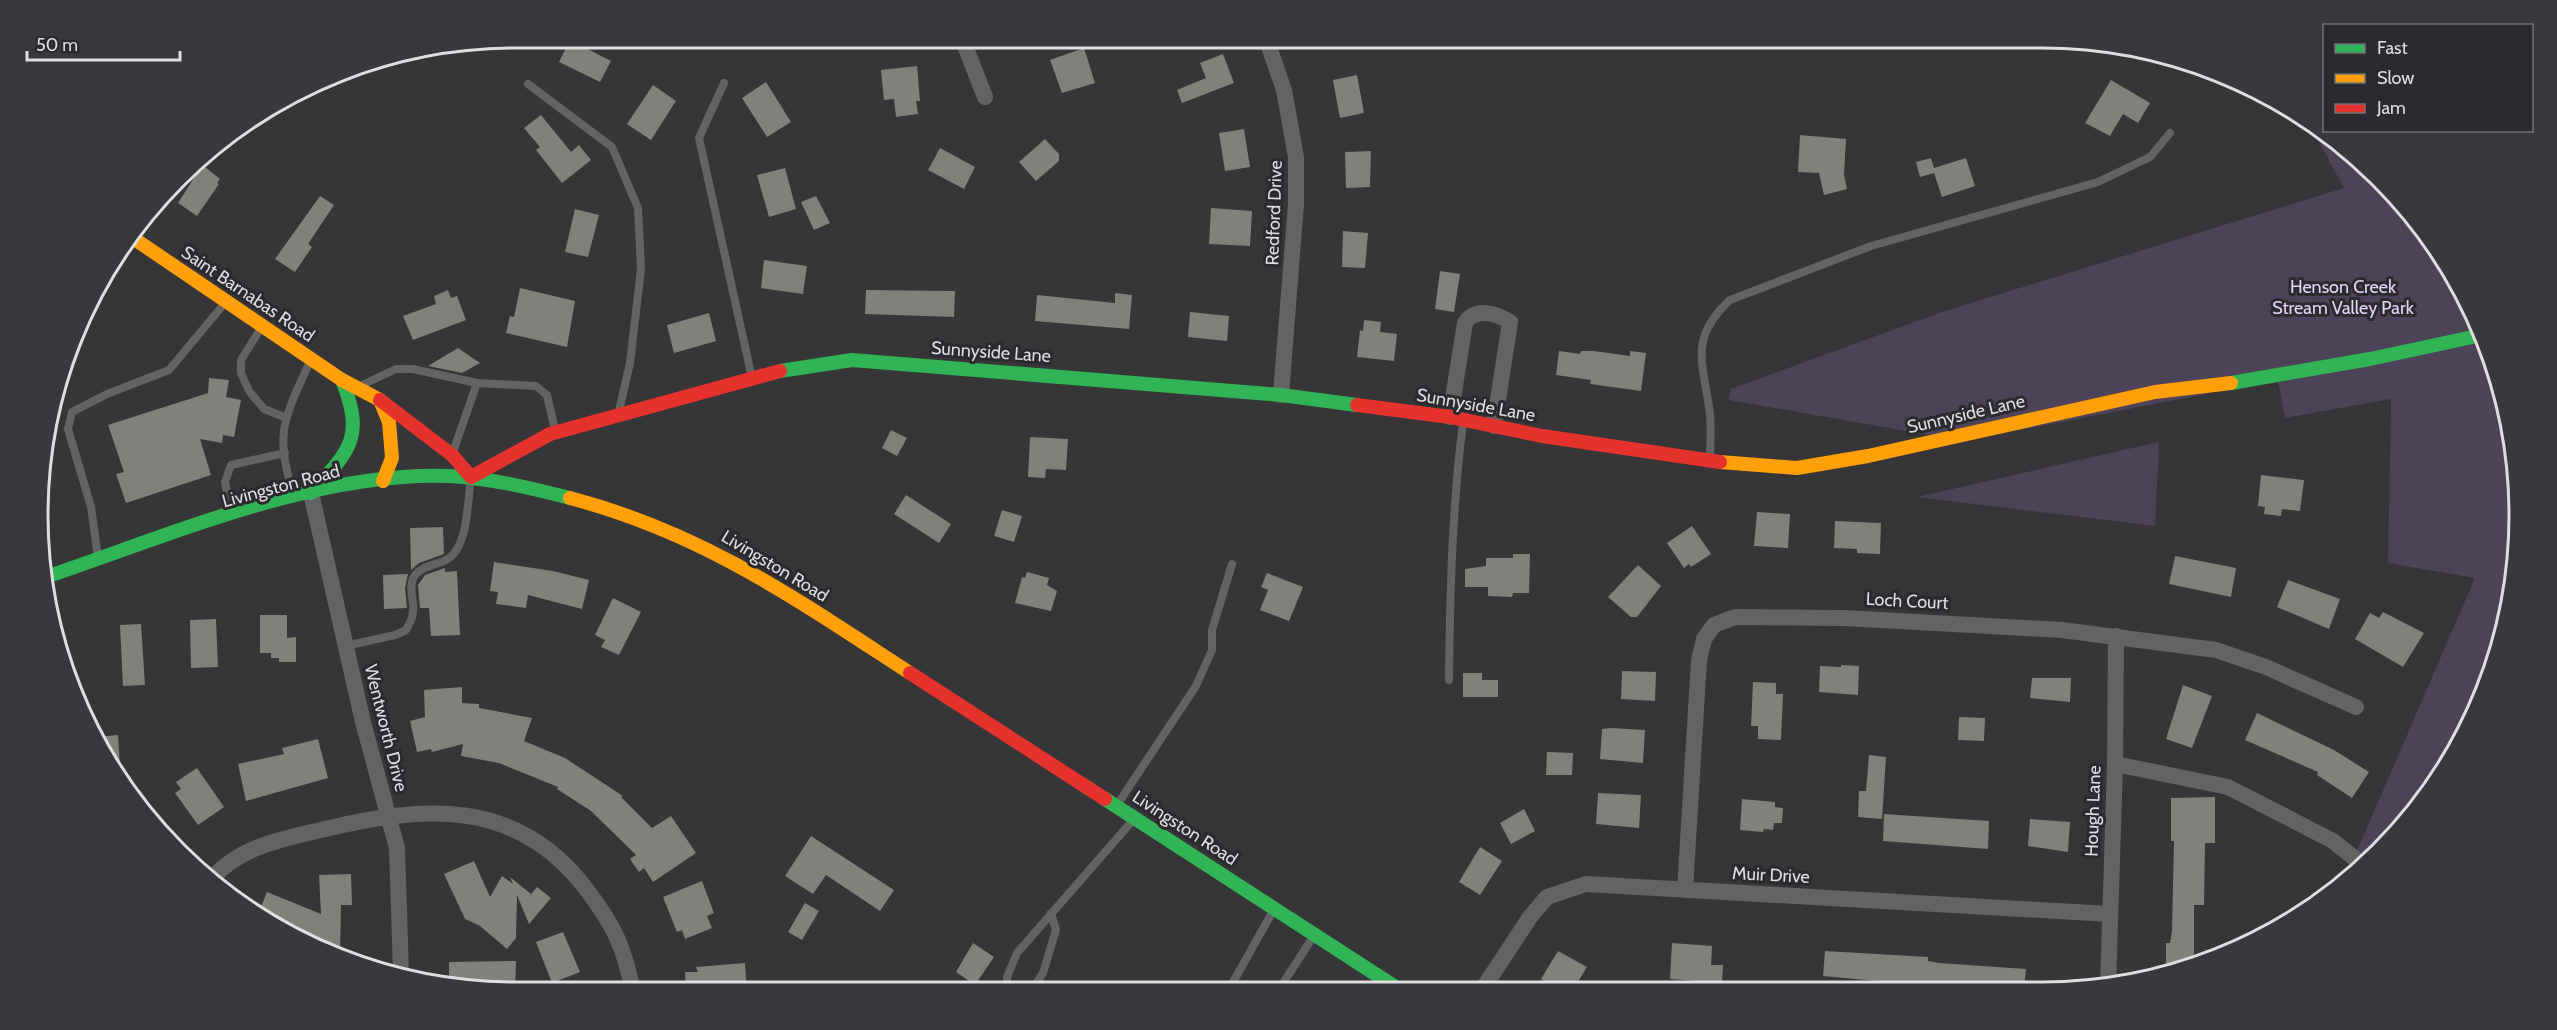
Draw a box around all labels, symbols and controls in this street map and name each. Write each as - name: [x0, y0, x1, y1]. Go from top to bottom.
- scale bar: [27, 24, 180, 62]
- legend: [2323, 24, 2533, 132]
- text: 50 m: [36, 34, 78, 56]
- text: Fast: [2377, 37, 2408, 59]
- text: Slow: [2377, 67, 2414, 89]
- text: Jam: [2376, 97, 2406, 119]
- street label: Redford Drive: [1261, 160, 1287, 266]
- street label: Saint Barnabas Road: [177, 241, 319, 347]
- park label: Henson Creek Stream Valley Park: [2272, 276, 2415, 319]
- street label: Sunnyside Lane: [930, 337, 1052, 367]
- street label: Sunnyside Lane: [1415, 384, 1537, 426]
- street label: Sunnyside Lane: [1905, 390, 2027, 438]
- street label: Livingston Road: [220, 460, 342, 512]
- street label: Livingston Road: [717, 525, 833, 607]
- street label: Loch Court: [1865, 588, 1949, 614]
- street label: Wentworth Drive: [360, 662, 412, 794]
- street label: Hough Lane: [2080, 765, 2106, 857]
- street label: Livingston Road: [1128, 786, 1242, 870]
- street label: Muir Drive: [1732, 862, 1810, 888]

